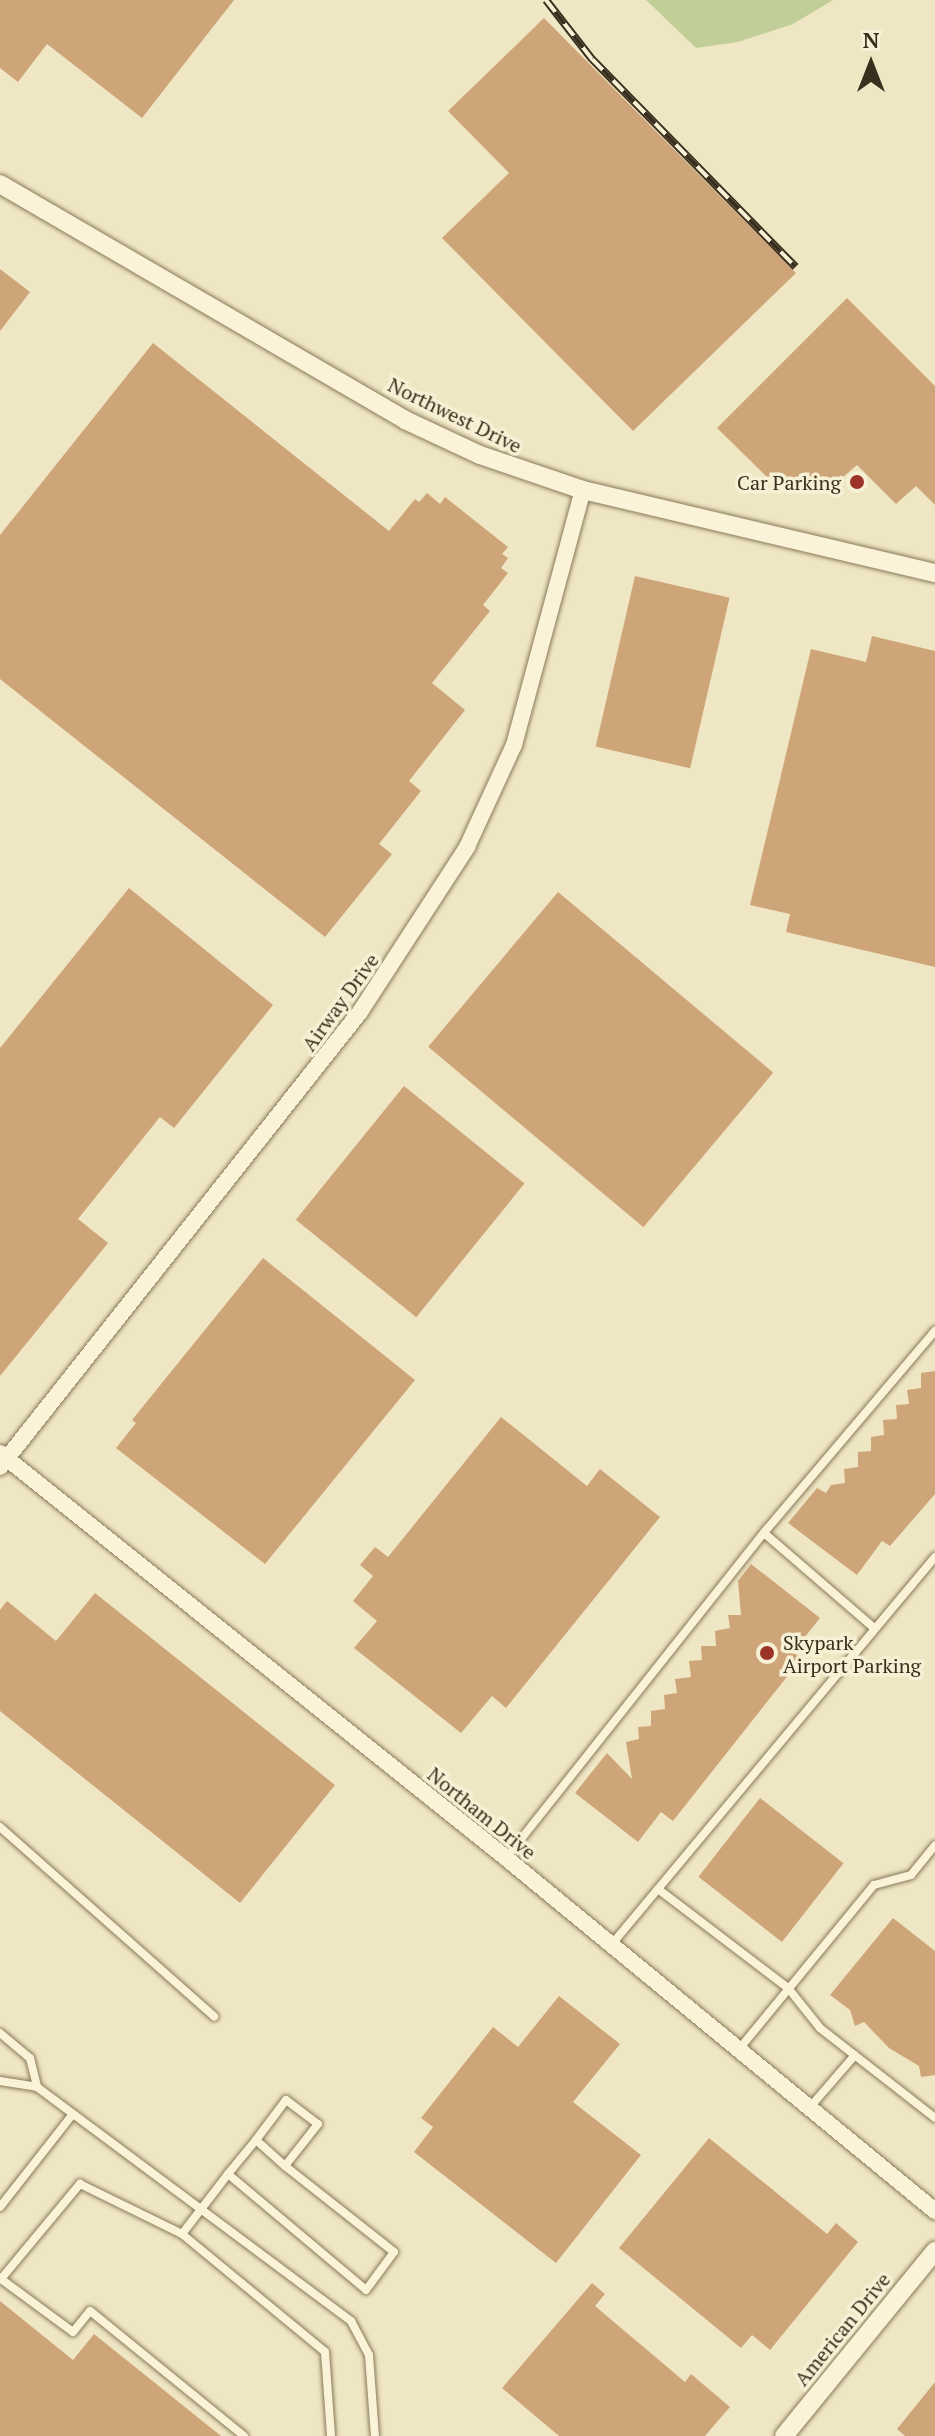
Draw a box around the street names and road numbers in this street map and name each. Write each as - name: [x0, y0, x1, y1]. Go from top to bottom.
- street label: Northwest Drive: [384, 372, 526, 458]
- street label: Airway Drive: [297, 948, 383, 1056]
- street label: Northam Drive: [423, 1762, 541, 1864]
- street label: American Drive: [789, 2268, 895, 2390]

